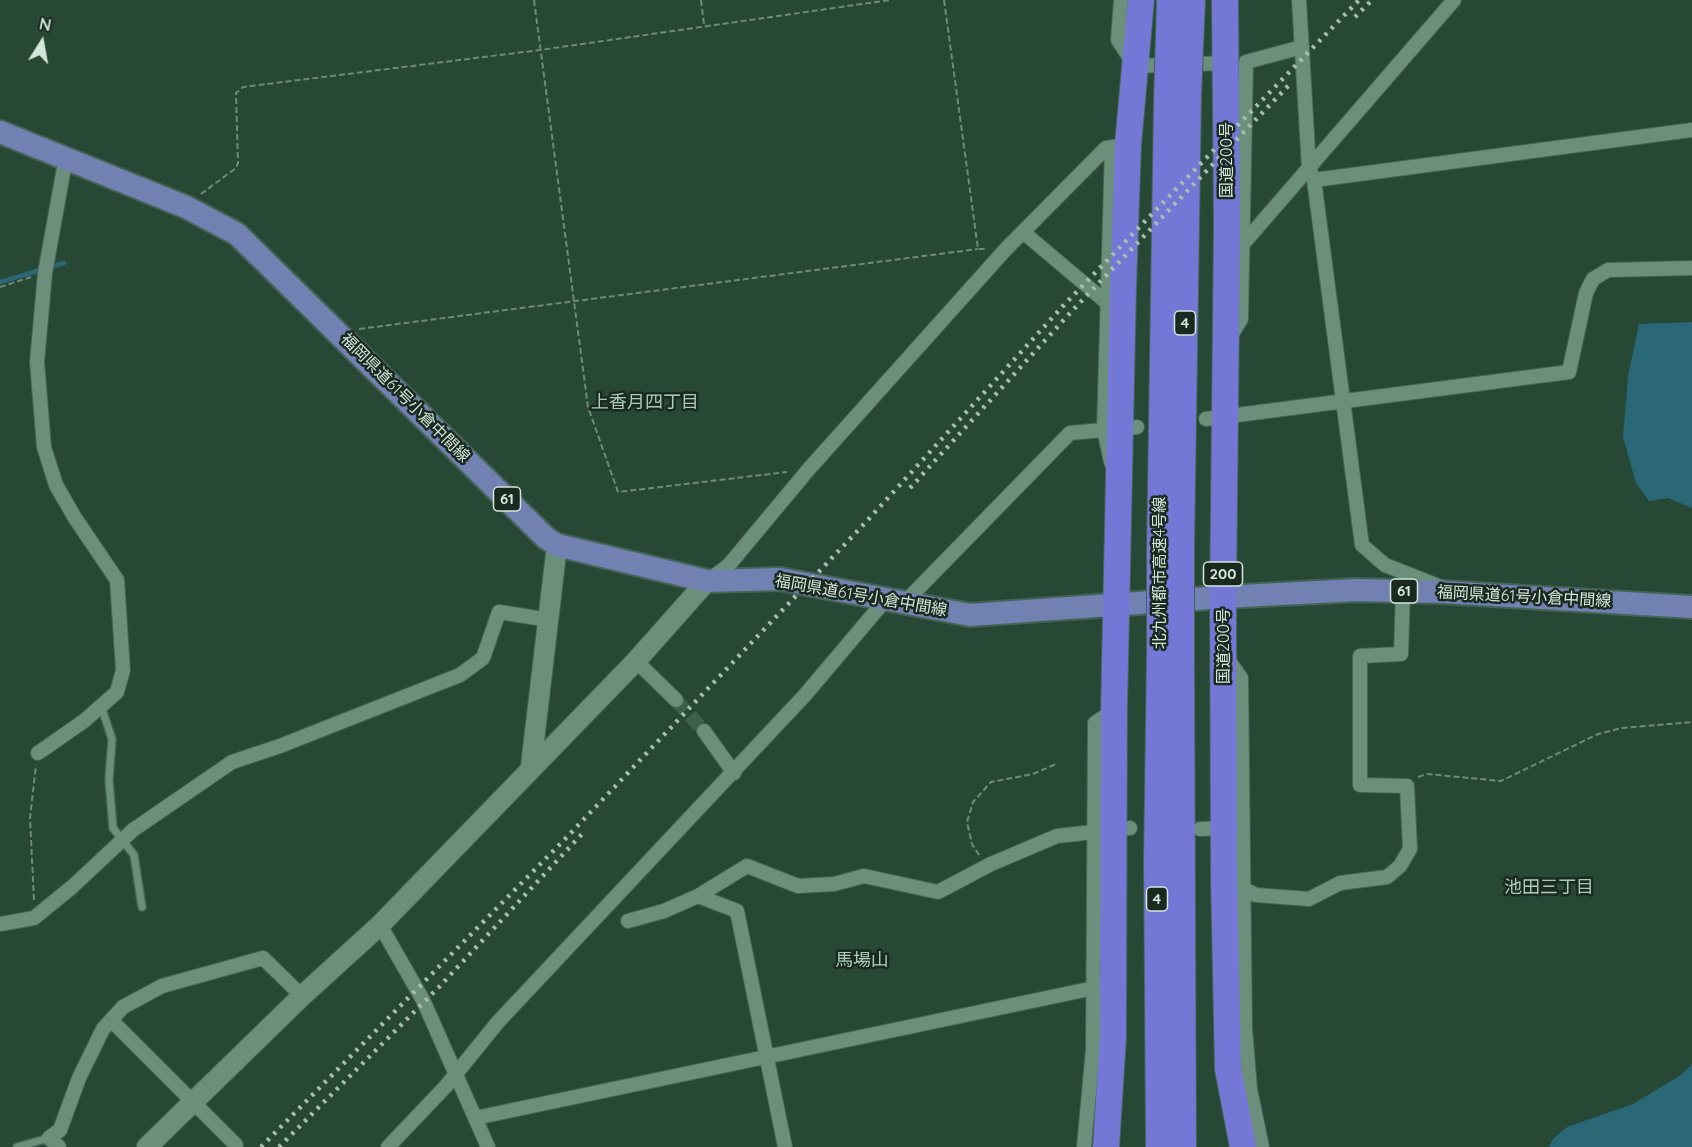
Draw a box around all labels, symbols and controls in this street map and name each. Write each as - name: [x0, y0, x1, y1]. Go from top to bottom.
- north arrow: [12, 12, 72, 72]
- text: N: [38, 13, 53, 35]
- street label: 国道200号: [1217, 122, 1237, 198]
- road number: 4: [1174, 311, 1196, 335]
- street label: 福岡県道61号小倉中間線: [337, 330, 473, 466]
- district label: 上香月四丁目: [591, 392, 699, 414]
- road number: 61: [494, 487, 520, 511]
- street label: 北九州都市高速4号線: [1150, 497, 1170, 649]
- road number: 200: [1204, 562, 1242, 586]
- street label: 福岡県道61号小倉中間線: [773, 571, 949, 621]
- road number: 61: [1390, 579, 1418, 603]
- street label: 福岡県道61号小倉中間線: [1436, 583, 1612, 611]
- street label: 国道200号: [1214, 608, 1234, 684]
- district label: 池田三丁目: [1504, 877, 1594, 899]
- road number: 4: [1146, 887, 1168, 911]
- district label: 馬場山: [835, 950, 889, 972]

